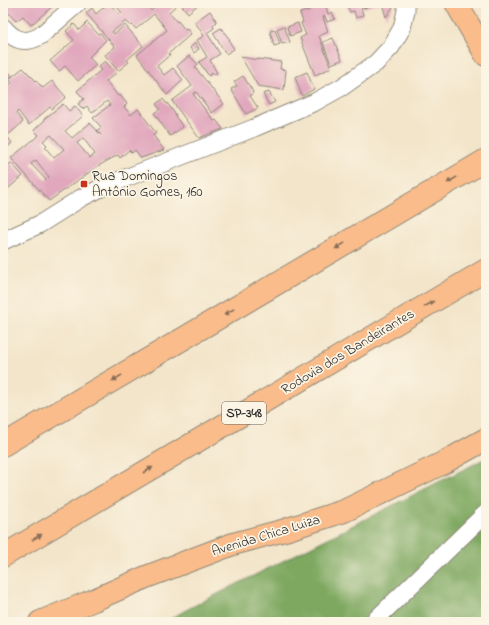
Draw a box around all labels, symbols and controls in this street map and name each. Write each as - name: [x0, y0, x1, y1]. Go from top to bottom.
- place label: Rua Domingos Antônio Gomes, 160: [92, 166, 203, 203]
- one-way arrow: [447, 176, 458, 183]
- marker: Rua Domingos Antônio Gomes, 160: [79, 179, 89, 189]
- one-way arrow: [335, 242, 346, 249]
- one-way arrow: [423, 301, 435, 308]
- street label: Rodovia dos Bandeirantes: [277, 304, 419, 400]
- one-way arrow: [223, 308, 234, 315]
- one-way arrow: [111, 374, 122, 381]
- road number: SP-348: [222, 402, 266, 424]
- one-way arrow: [142, 467, 154, 474]
- street label: Avenida Chica Luiza: [209, 510, 323, 562]
- one-way arrow: [31, 533, 43, 540]

